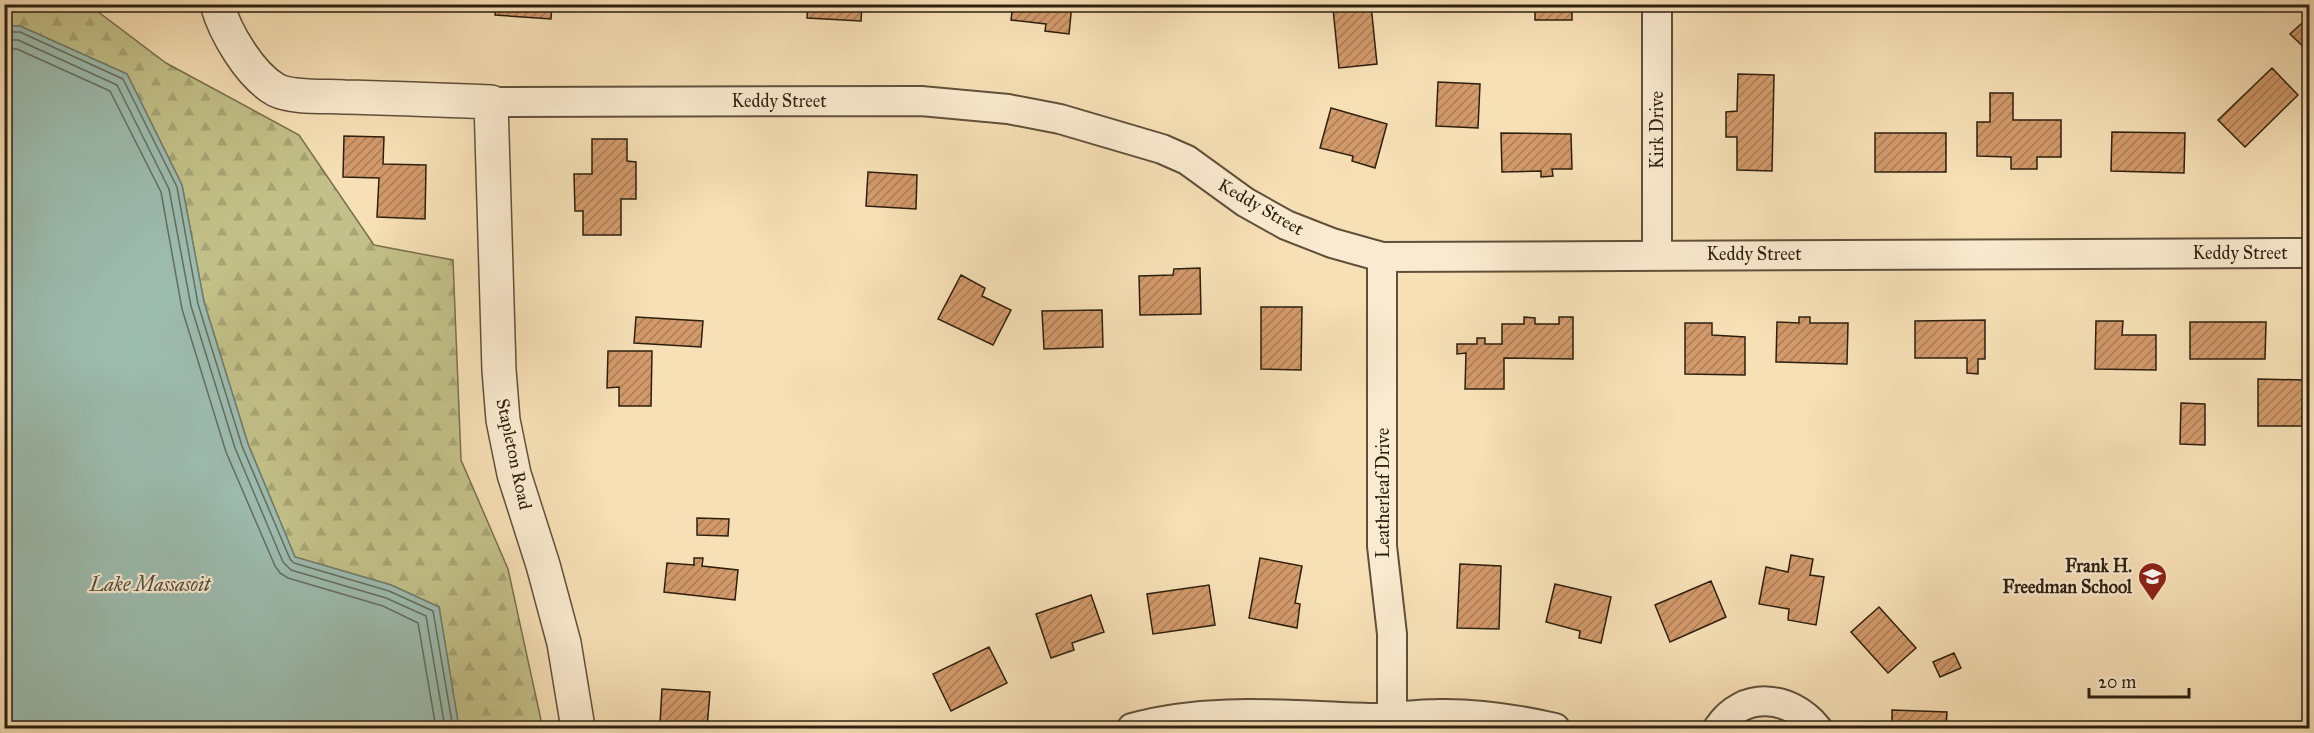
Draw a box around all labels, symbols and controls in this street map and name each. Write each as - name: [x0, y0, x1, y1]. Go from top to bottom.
- street label: Keddy Street: [731, 90, 827, 112]
- street label: Kirk Drive: [1646, 91, 1668, 169]
- street label: Keddy Street: [1214, 174, 1308, 241]
- street label: Keddy Street: [2192, 242, 2288, 264]
- street label: Keddy Street: [1706, 243, 1802, 265]
- street label: Stapleton Road: [491, 396, 537, 512]
- street label: Leatherleaf Drive: [1372, 428, 1394, 558]
- place label: Frank H. Freedman School: [2003, 555, 2133, 598]
- school or university icon: Frank H. Freedman School: [2137, 560, 2169, 602]
- water label: Lake Massasoit: [89, 572, 212, 596]
- scale bar: [2089, 661, 2190, 699]
- text: 20 m: [2098, 671, 2136, 693]

